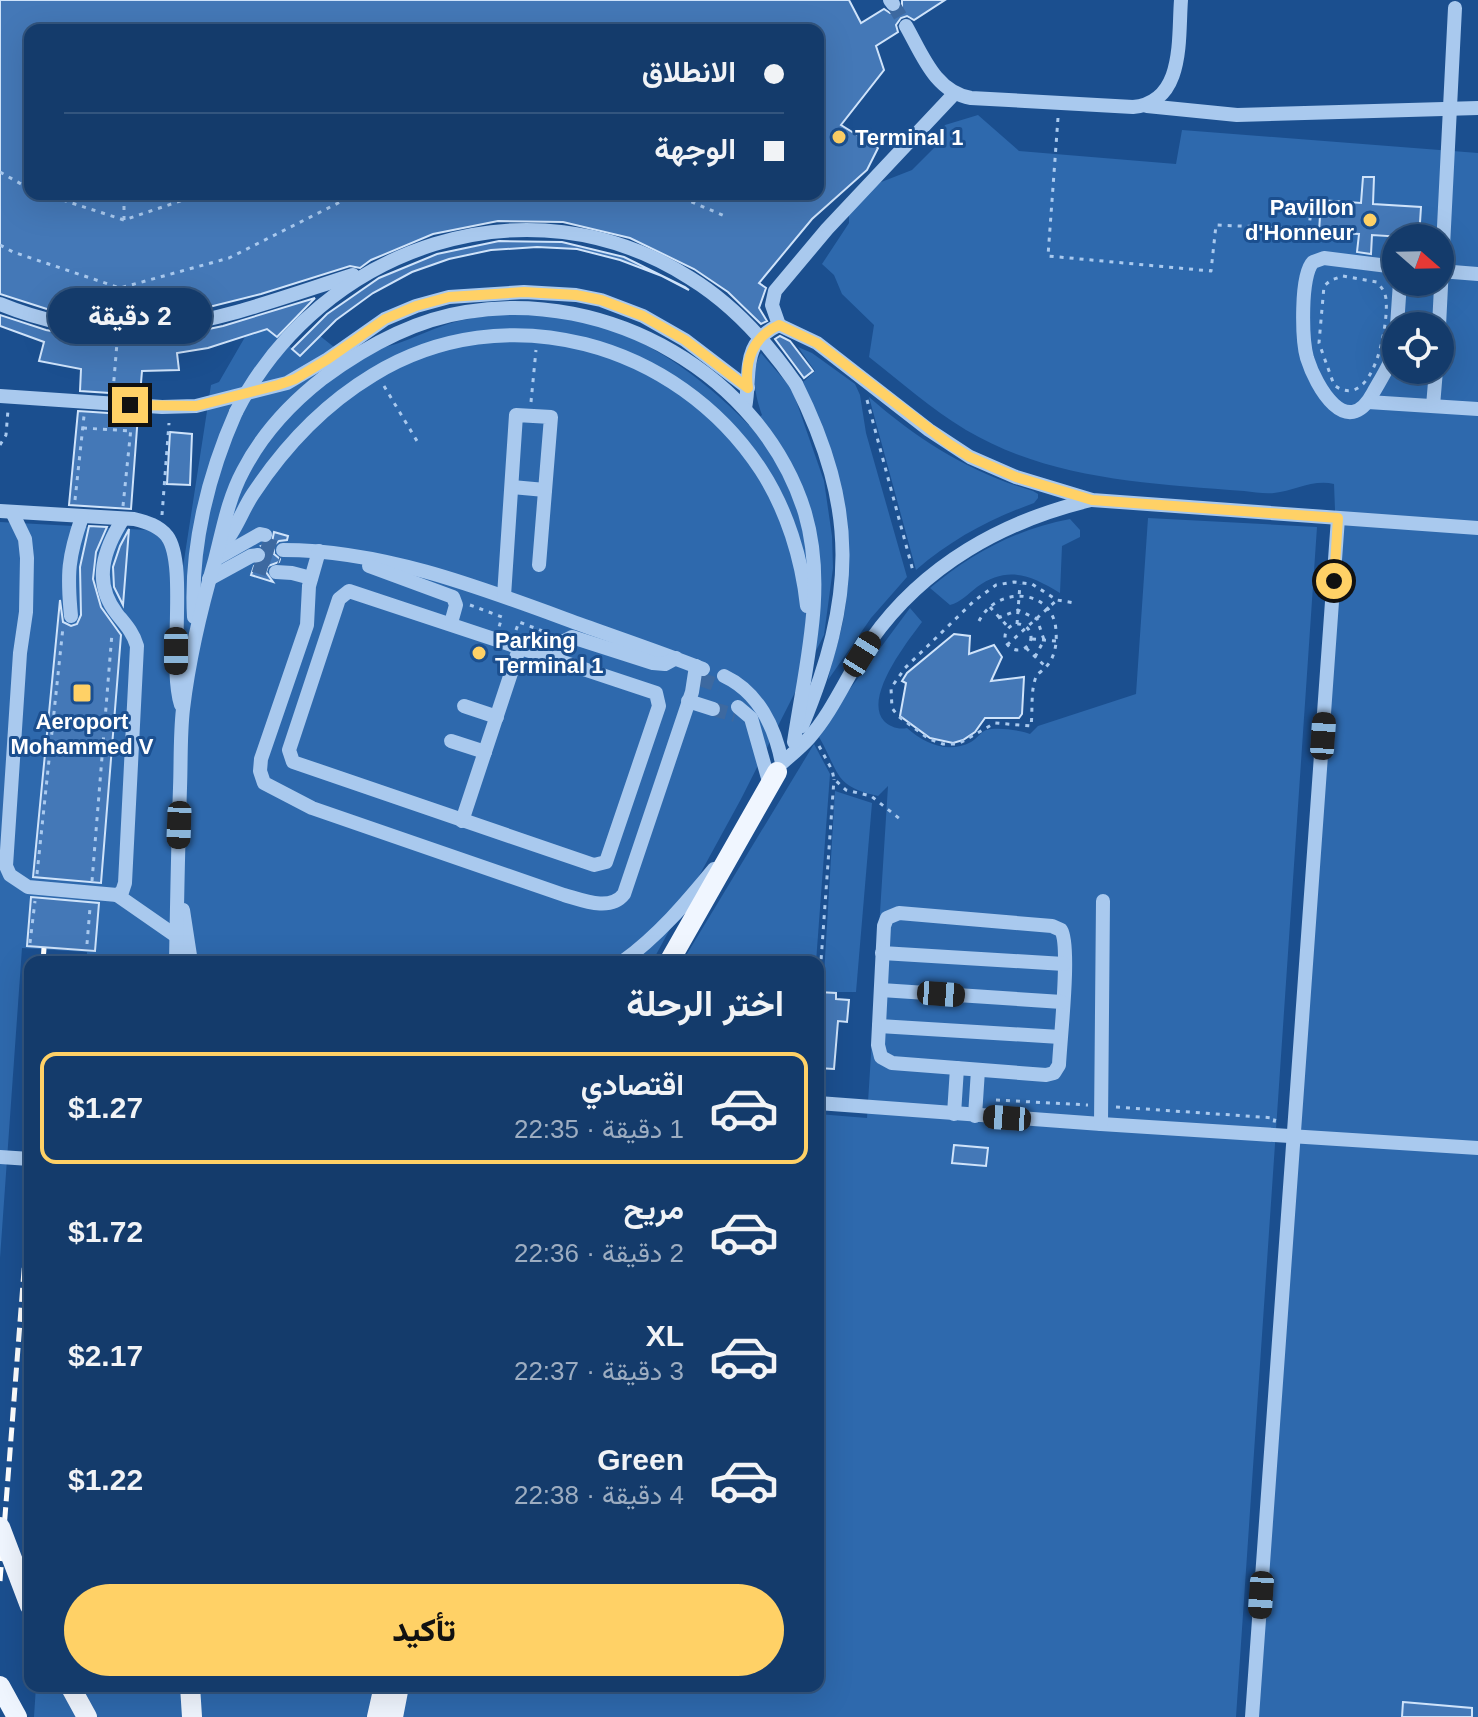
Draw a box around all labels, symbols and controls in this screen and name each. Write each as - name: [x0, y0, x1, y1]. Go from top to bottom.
- text: الانطلاق: [642, 55, 736, 88]
- place label: Terminal 1: [855, 125, 963, 150]
- marker: Terminal 1: [830, 128, 848, 146]
- text: الوجهة: [654, 132, 736, 165]
- place label: Pavillon d'Honneur: [1245, 195, 1354, 245]
- marker: Pavillon d'Honneur: [1361, 211, 1379, 229]
- north arrow: [1382, 224, 1454, 296]
- map controls: [1382, 224, 1454, 384]
- callout: 2 دقيقة: [48, 289, 212, 345]
- text: 2 دقيقة: [88, 301, 172, 331]
- button: locate: [1382, 312, 1454, 384]
- route end: [112, 387, 148, 423]
- route start: [1316, 563, 1352, 599]
- car: [164, 627, 188, 675]
- car: [839, 627, 885, 681]
- place label: Parking Terminal 1: [495, 628, 603, 678]
- marker: Parking Terminal 1: [470, 644, 488, 662]
- marker: Aeroport Mohammed V: [71, 682, 93, 704]
- place label: Aeroport Mohammed V: [10, 709, 154, 759]
- car: [1309, 711, 1337, 761]
- car: [166, 801, 192, 849]
- car: [916, 980, 966, 1008]
- text: اختر الرحلة: [626, 983, 784, 1024]
- text: اقتصادي: [581, 1068, 684, 1101]
- icon: car: [708, 1072, 780, 1144]
- text: $1.27: [68, 1091, 143, 1124]
- car: [982, 1104, 1032, 1132]
- text: 1 دقيقة · 22:35: [514, 1114, 684, 1144]
- text: مريح: [624, 1192, 684, 1225]
- icon: car: [708, 1196, 780, 1268]
- text: $1.72: [68, 1215, 143, 1248]
- text: 2 دقيقة · 22:36: [514, 1238, 684, 1268]
- text: XL: [646, 1319, 684, 1352]
- icon: car: [708, 1320, 780, 1392]
- text: $2.17: [68, 1339, 143, 1372]
- text: 3 دقيقة · 22:37: [514, 1356, 684, 1386]
- text: Green: [597, 1443, 684, 1476]
- icon: car: [708, 1444, 780, 1516]
- text: $1.22: [68, 1463, 143, 1496]
- text: 4 دقيقة · 22:38: [514, 1480, 684, 1510]
- car: [1247, 1570, 1275, 1620]
- button: تأكيد: [64, 1584, 784, 1676]

